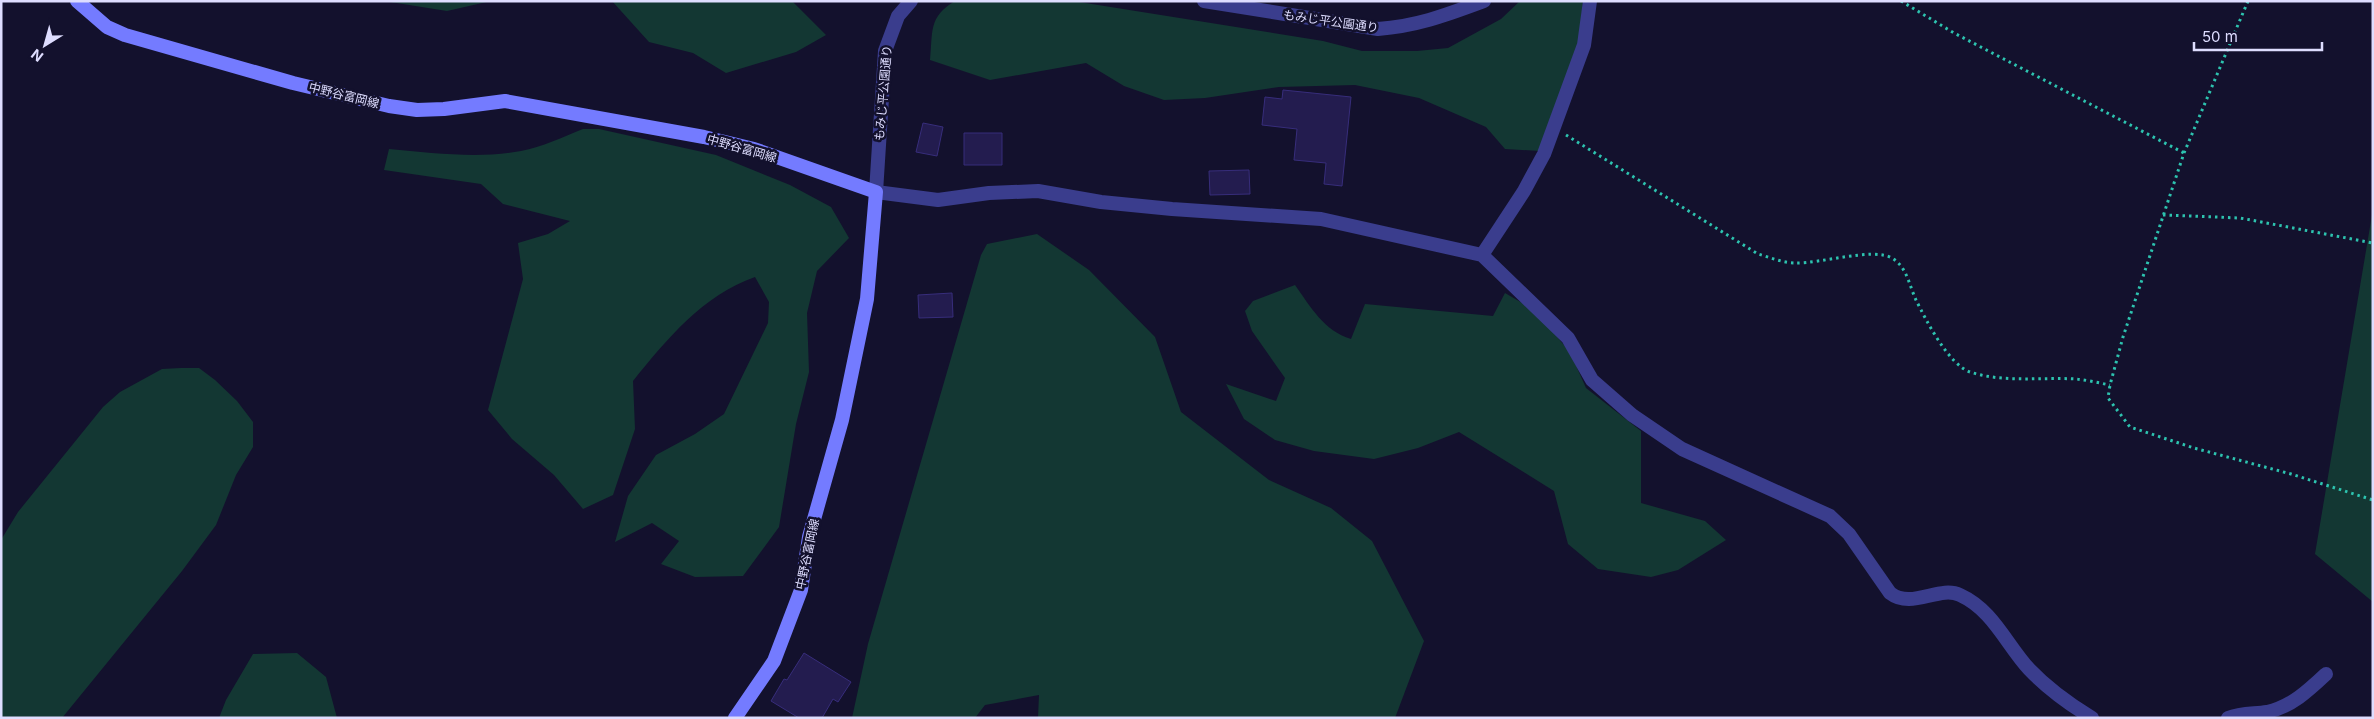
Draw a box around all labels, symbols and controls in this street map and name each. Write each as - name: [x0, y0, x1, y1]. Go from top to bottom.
- street label: もみじ平公園通り: [1282, 7, 1380, 35]
- north arrow: [20, 20, 70, 70]
- scale bar: [2194, 20, 2322, 52]
- text: 50 m: [2202, 27, 2238, 46]
- street label: もみじ平公園通り: [871, 45, 895, 141]
- text: N: [27, 46, 46, 66]
- street label: 中野谷富岡線: [307, 79, 381, 111]
- street label: 中野谷富岡線: [705, 131, 779, 165]
- street label: 中野谷富岡線: [792, 517, 822, 591]

